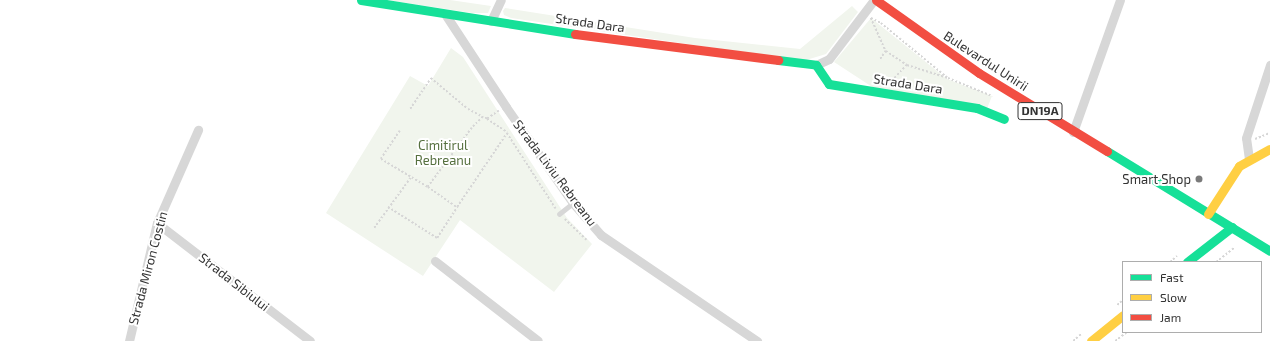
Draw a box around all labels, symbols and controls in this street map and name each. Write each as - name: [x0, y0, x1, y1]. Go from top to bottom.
- street label: Strada Dara: [554, 10, 626, 36]
- street label: Bulevardul Unirii: [941, 28, 1031, 94]
- street label: Strada Dara: [872, 71, 944, 97]
- road number: DN19A: [1017, 101, 1063, 121]
- street label: Strada Liviu Rebreanu: [510, 117, 600, 229]
- park label: Cimitirul Rebreanu: [415, 138, 471, 169]
- place label: Smart Shop: [1122, 171, 1191, 187]
- marker: Smart Shop: [1194, 174, 1204, 184]
- street label: Strada Miron Costin: [125, 210, 171, 326]
- street label: Strada Sibiului: [196, 250, 272, 314]
- legend: [1122, 261, 1262, 333]
- text: Fast: [1160, 270, 1183, 284]
- text: Slow: [1160, 290, 1187, 304]
- text: Jam: [1160, 310, 1181, 324]

